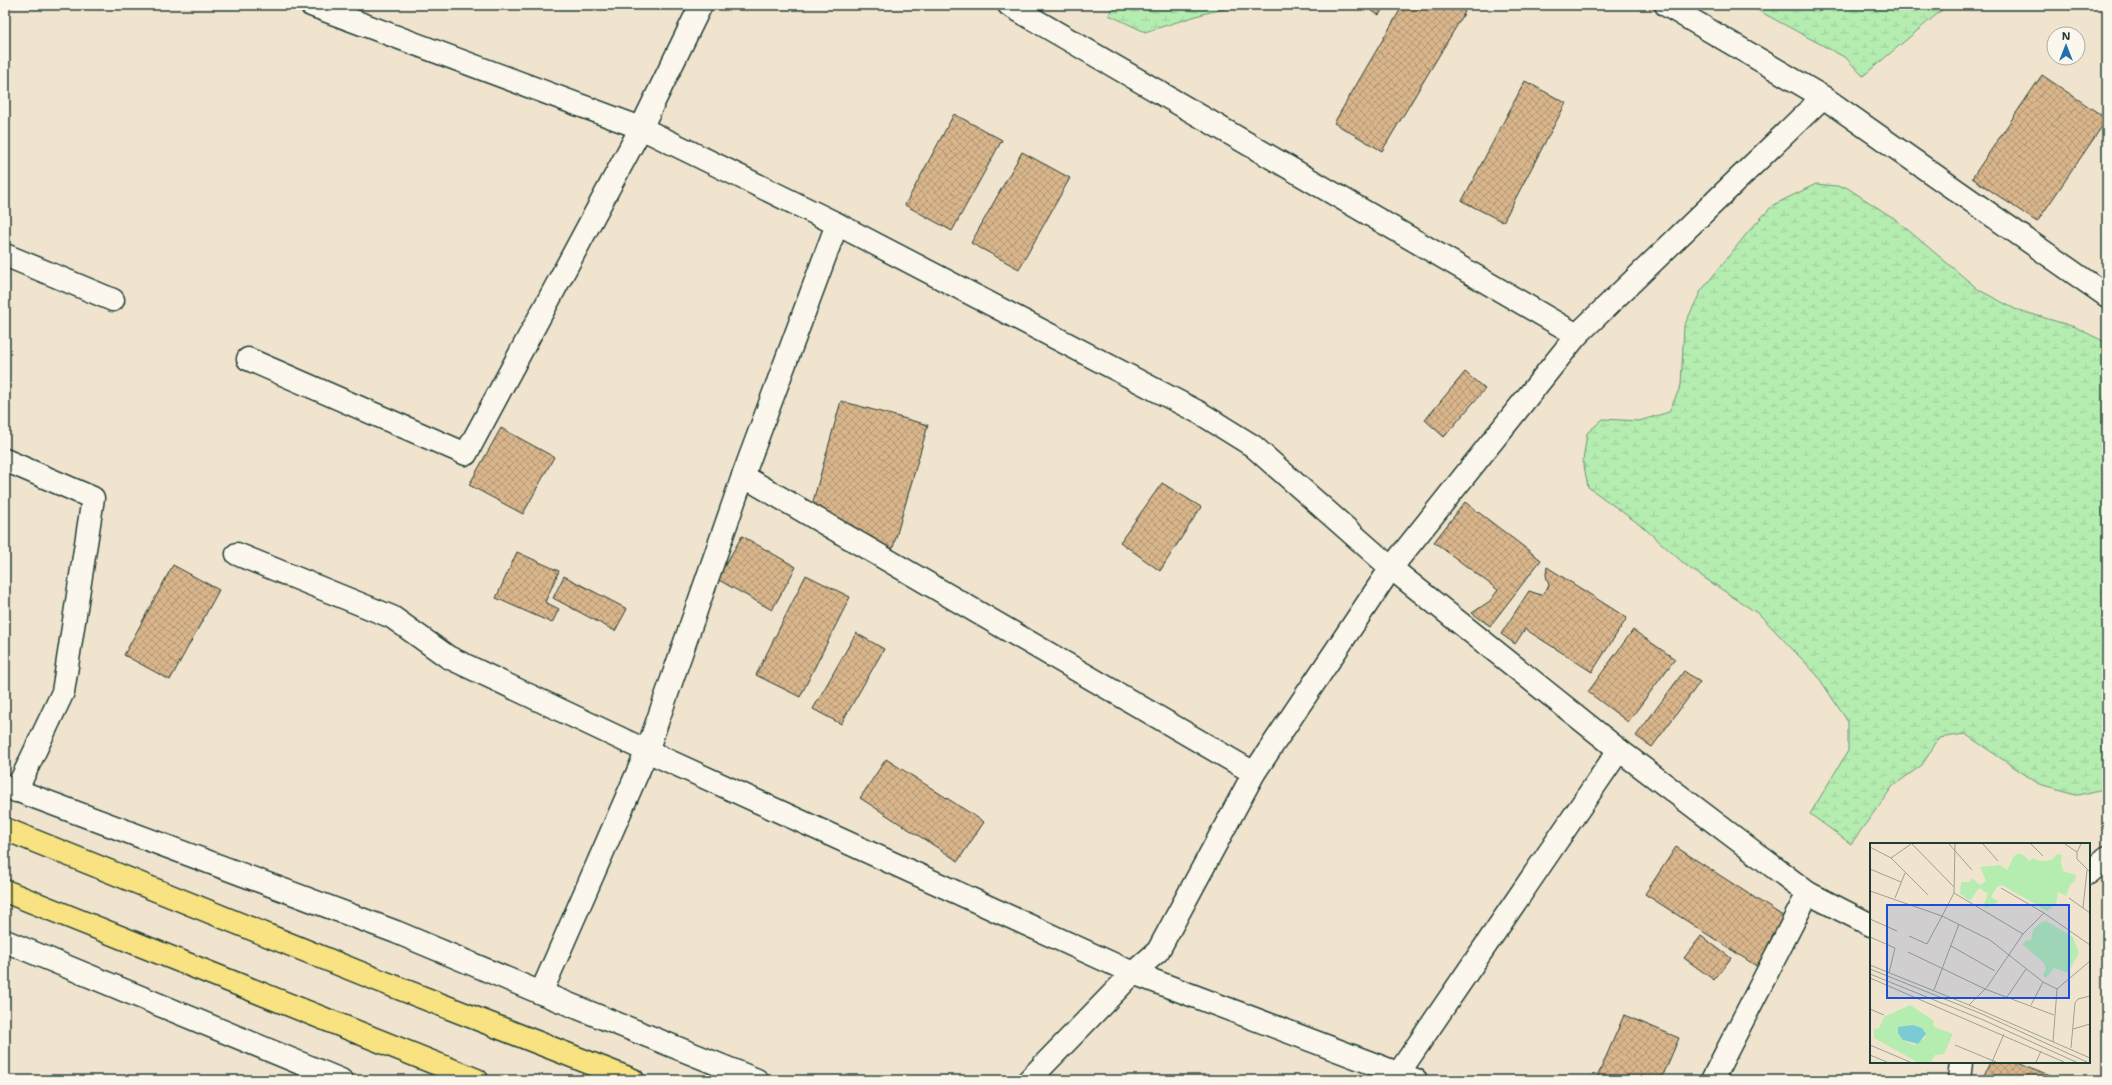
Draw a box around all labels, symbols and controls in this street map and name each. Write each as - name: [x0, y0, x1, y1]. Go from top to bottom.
- north arrow: [2046, 26, 2086, 66]
- text: N: [2062, 29, 2071, 44]
- inset map: [1870, 843, 2090, 1063]

